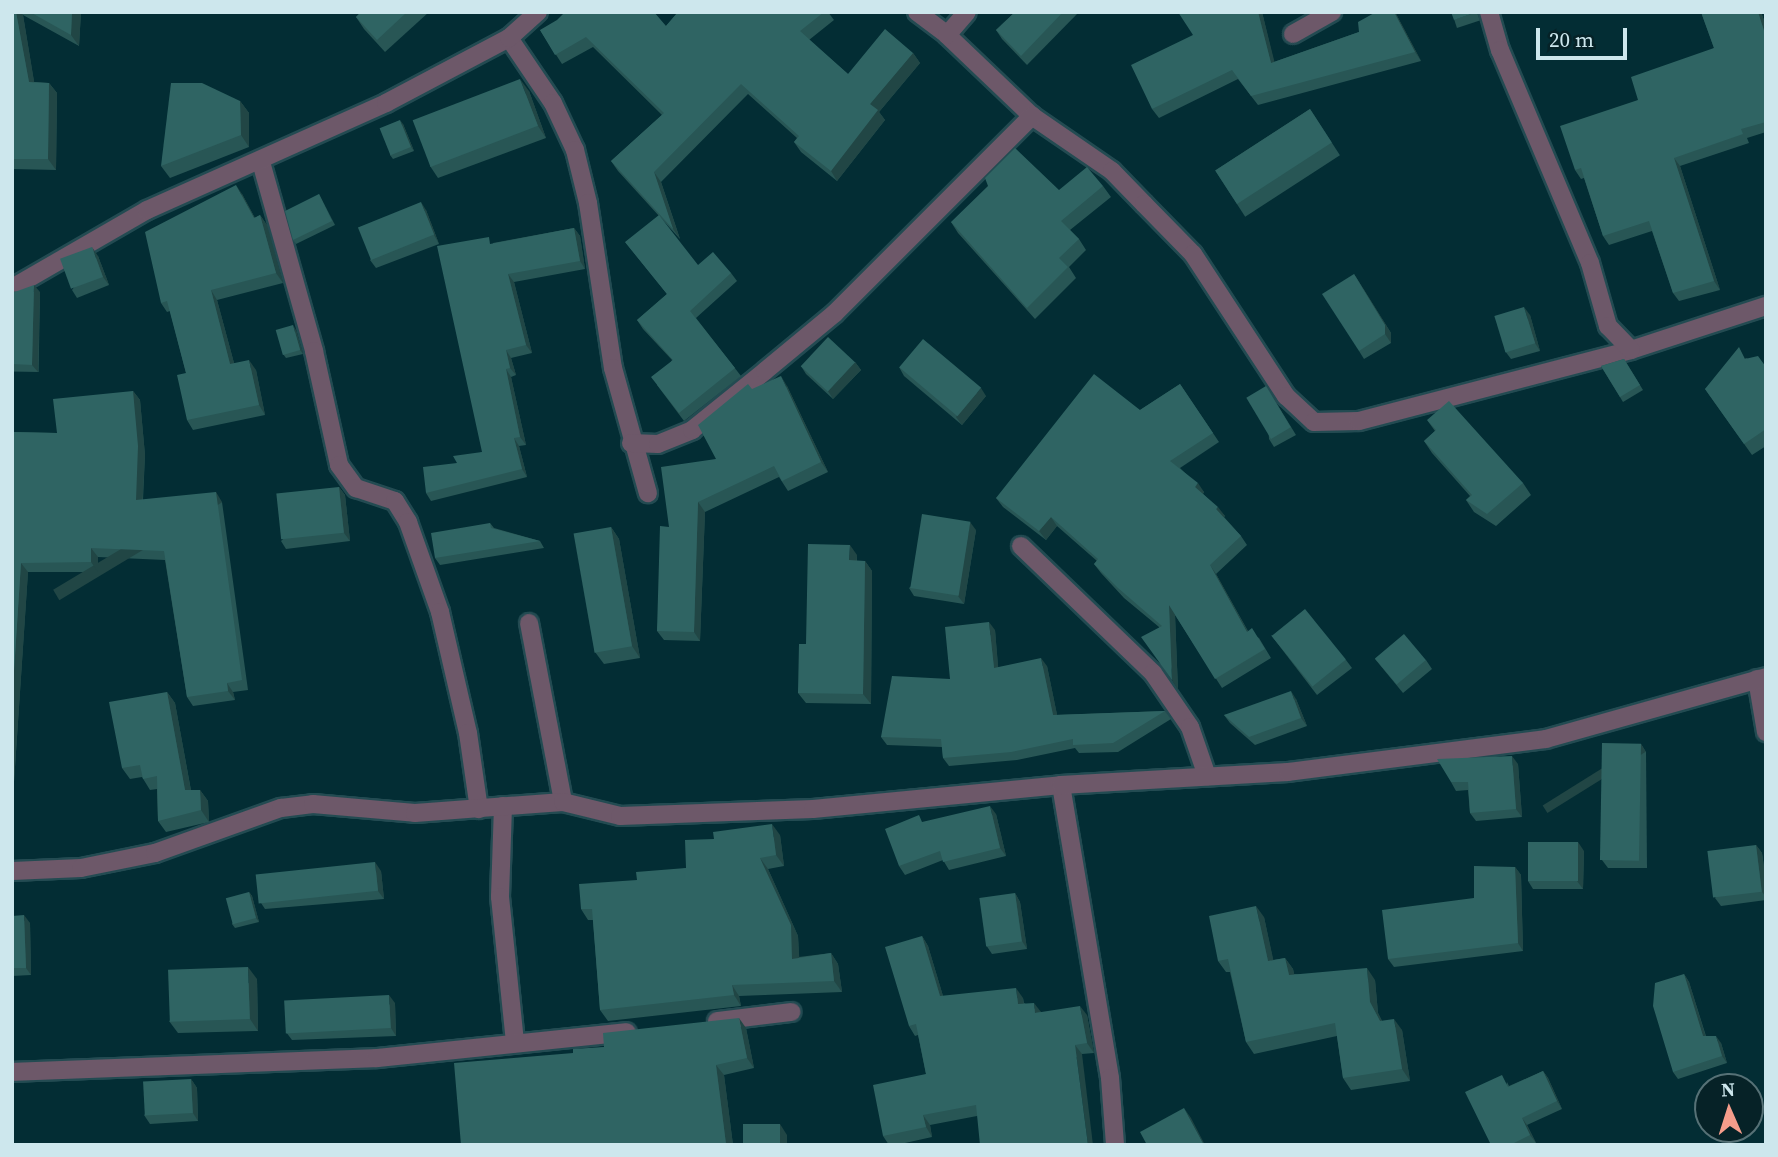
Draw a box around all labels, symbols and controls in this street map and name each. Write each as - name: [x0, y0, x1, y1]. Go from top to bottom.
- scale bar: [1540, 14, 1631, 58]
- text: 20 m: [1549, 25, 1594, 54]
- north arrow: [1694, 1073, 1764, 1143]
- text: N: [1720, 1076, 1736, 1102]

